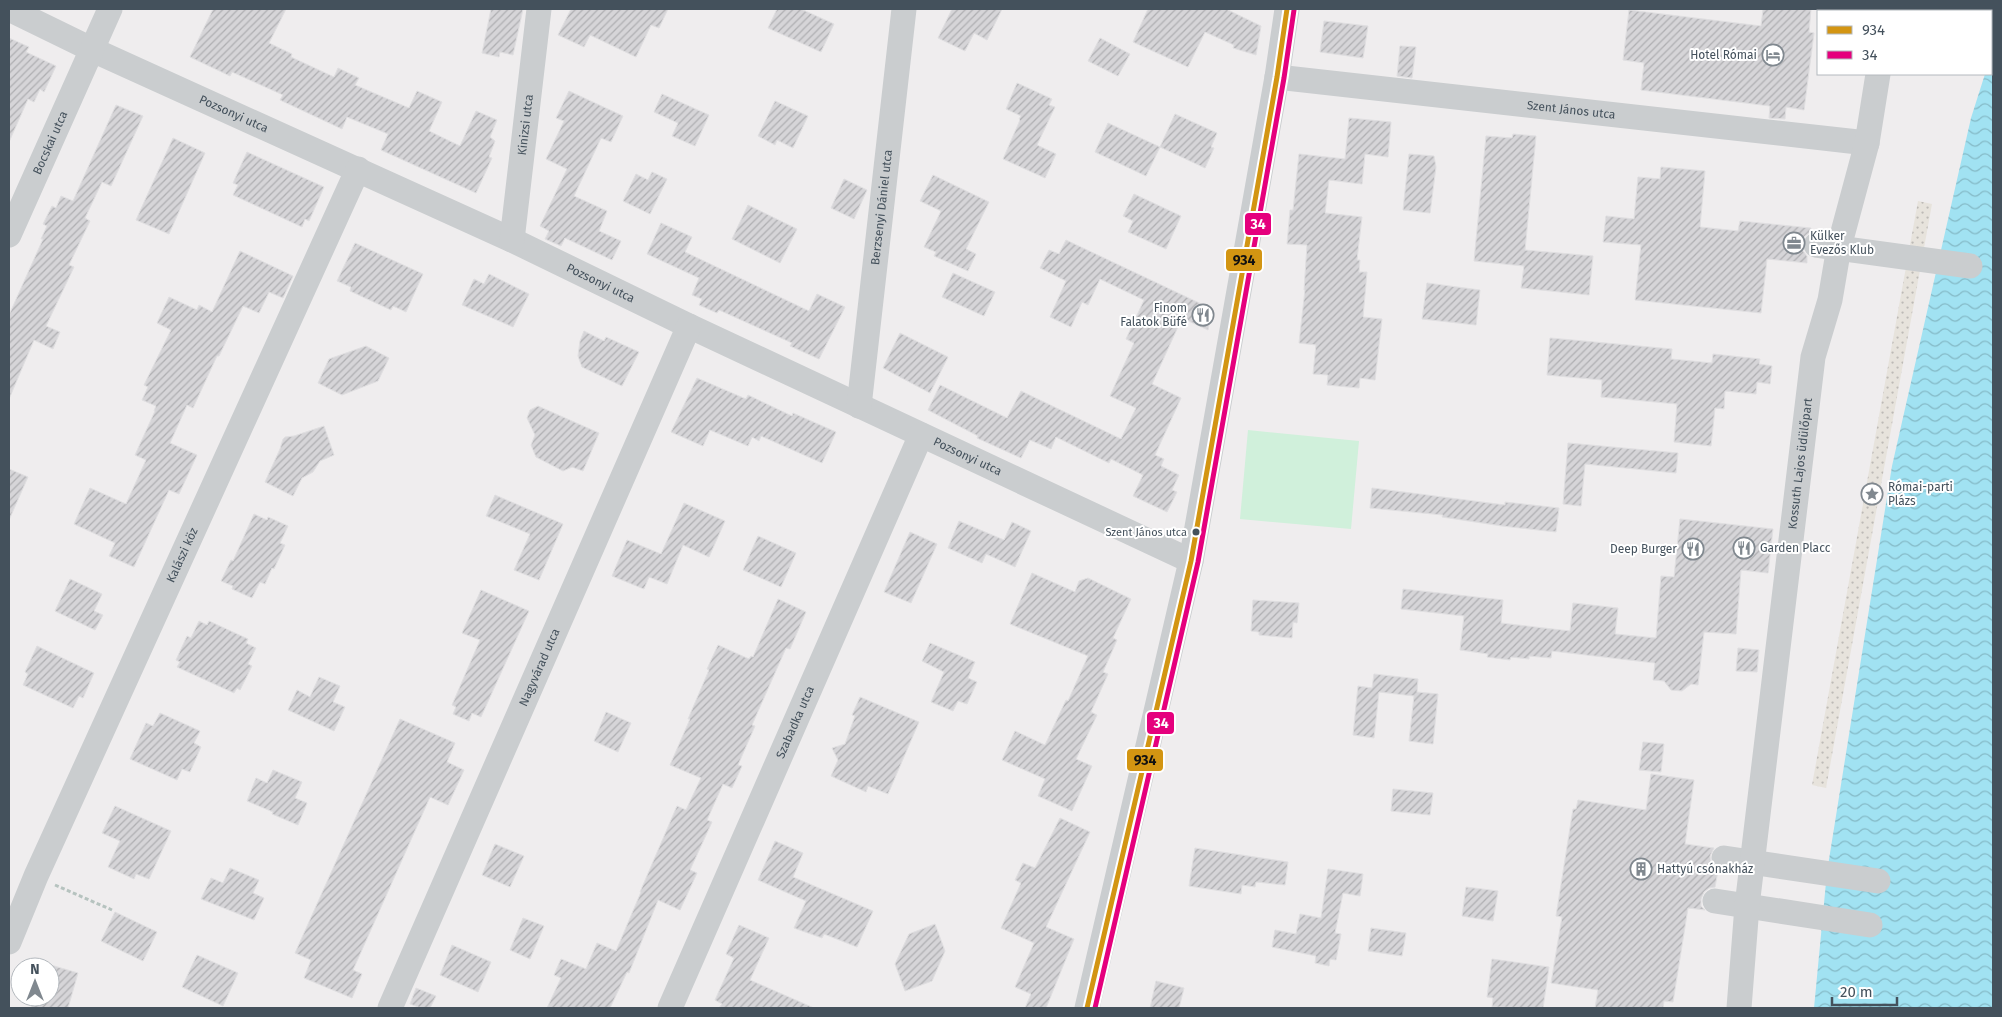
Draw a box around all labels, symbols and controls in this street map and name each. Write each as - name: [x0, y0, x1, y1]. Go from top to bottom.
- legend: [1817, 10, 1992, 75]
- text: 934: [1862, 21, 1885, 39]
- hotel icon: Hotel Római: [1761, 43, 1785, 67]
- text: 34: [1862, 46, 1877, 64]
- place label: Hotel Római: [1690, 48, 1757, 62]
- street label: Pozsonyi utca: [197, 92, 270, 135]
- street label: Kinizsi utca: [515, 93, 536, 156]
- street label: Szent János utca: [1526, 98, 1616, 122]
- street label: Bocskai utca: [30, 109, 70, 177]
- street label: Berzsenyi Dániel utca: [868, 149, 895, 266]
- line badge: 34: [1244, 212, 1272, 236]
- text: 34: [1249, 216, 1266, 233]
- place label: Külker Evezős Klub: [1810, 229, 1874, 257]
- office icon: Külker Evezős Klub: [1782, 231, 1806, 255]
- line badge: 934: [1225, 248, 1263, 272]
- text: 934: [1233, 252, 1255, 269]
- street label: Pozsonyi utca: [564, 261, 637, 306]
- place label: Finom Falatok Büfé: [1120, 301, 1187, 329]
- restaurant icon: Finom Falatok Büfé: [1191, 303, 1215, 327]
- street label: Kossuth Lajos üdülőpart: [1785, 396, 1815, 530]
- street label: Pozsonyi utca: [931, 434, 1004, 478]
- place label: Római-parti Plázs: [1888, 480, 1953, 508]
- place icon: Római-parti Plázs: [1860, 482, 1884, 506]
- street label: Kalászi köz: [164, 525, 201, 585]
- place label: Szent János utca: [1105, 526, 1187, 539]
- marker: Szent János utca: [1191, 527, 1201, 537]
- restaurant icon: Garden Placc: [1732, 536, 1756, 560]
- restaurant icon: Deep Burger: [1681, 537, 1705, 561]
- place label: Garden Placc: [1760, 541, 1831, 555]
- place label: Deep Burger: [1610, 542, 1677, 556]
- street label: Nagyvárad utca: [516, 626, 563, 708]
- street label: Szabadka utca: [773, 684, 817, 761]
- line badge: 34: [1146, 711, 1175, 735]
- text: 34: [1152, 715, 1169, 732]
- line badge: 934: [1126, 748, 1164, 772]
- text: 934: [1134, 752, 1156, 769]
- building icon: Hattyú csónakház: [1629, 857, 1653, 881]
- place label: Hattyú csónakház: [1657, 862, 1753, 876]
- north arrow: [10, 957, 60, 1007]
- text: N: [30, 961, 40, 978]
- scale bar: [1832, 974, 1897, 1006]
- text: 20 m: [1840, 983, 1873, 1001]

